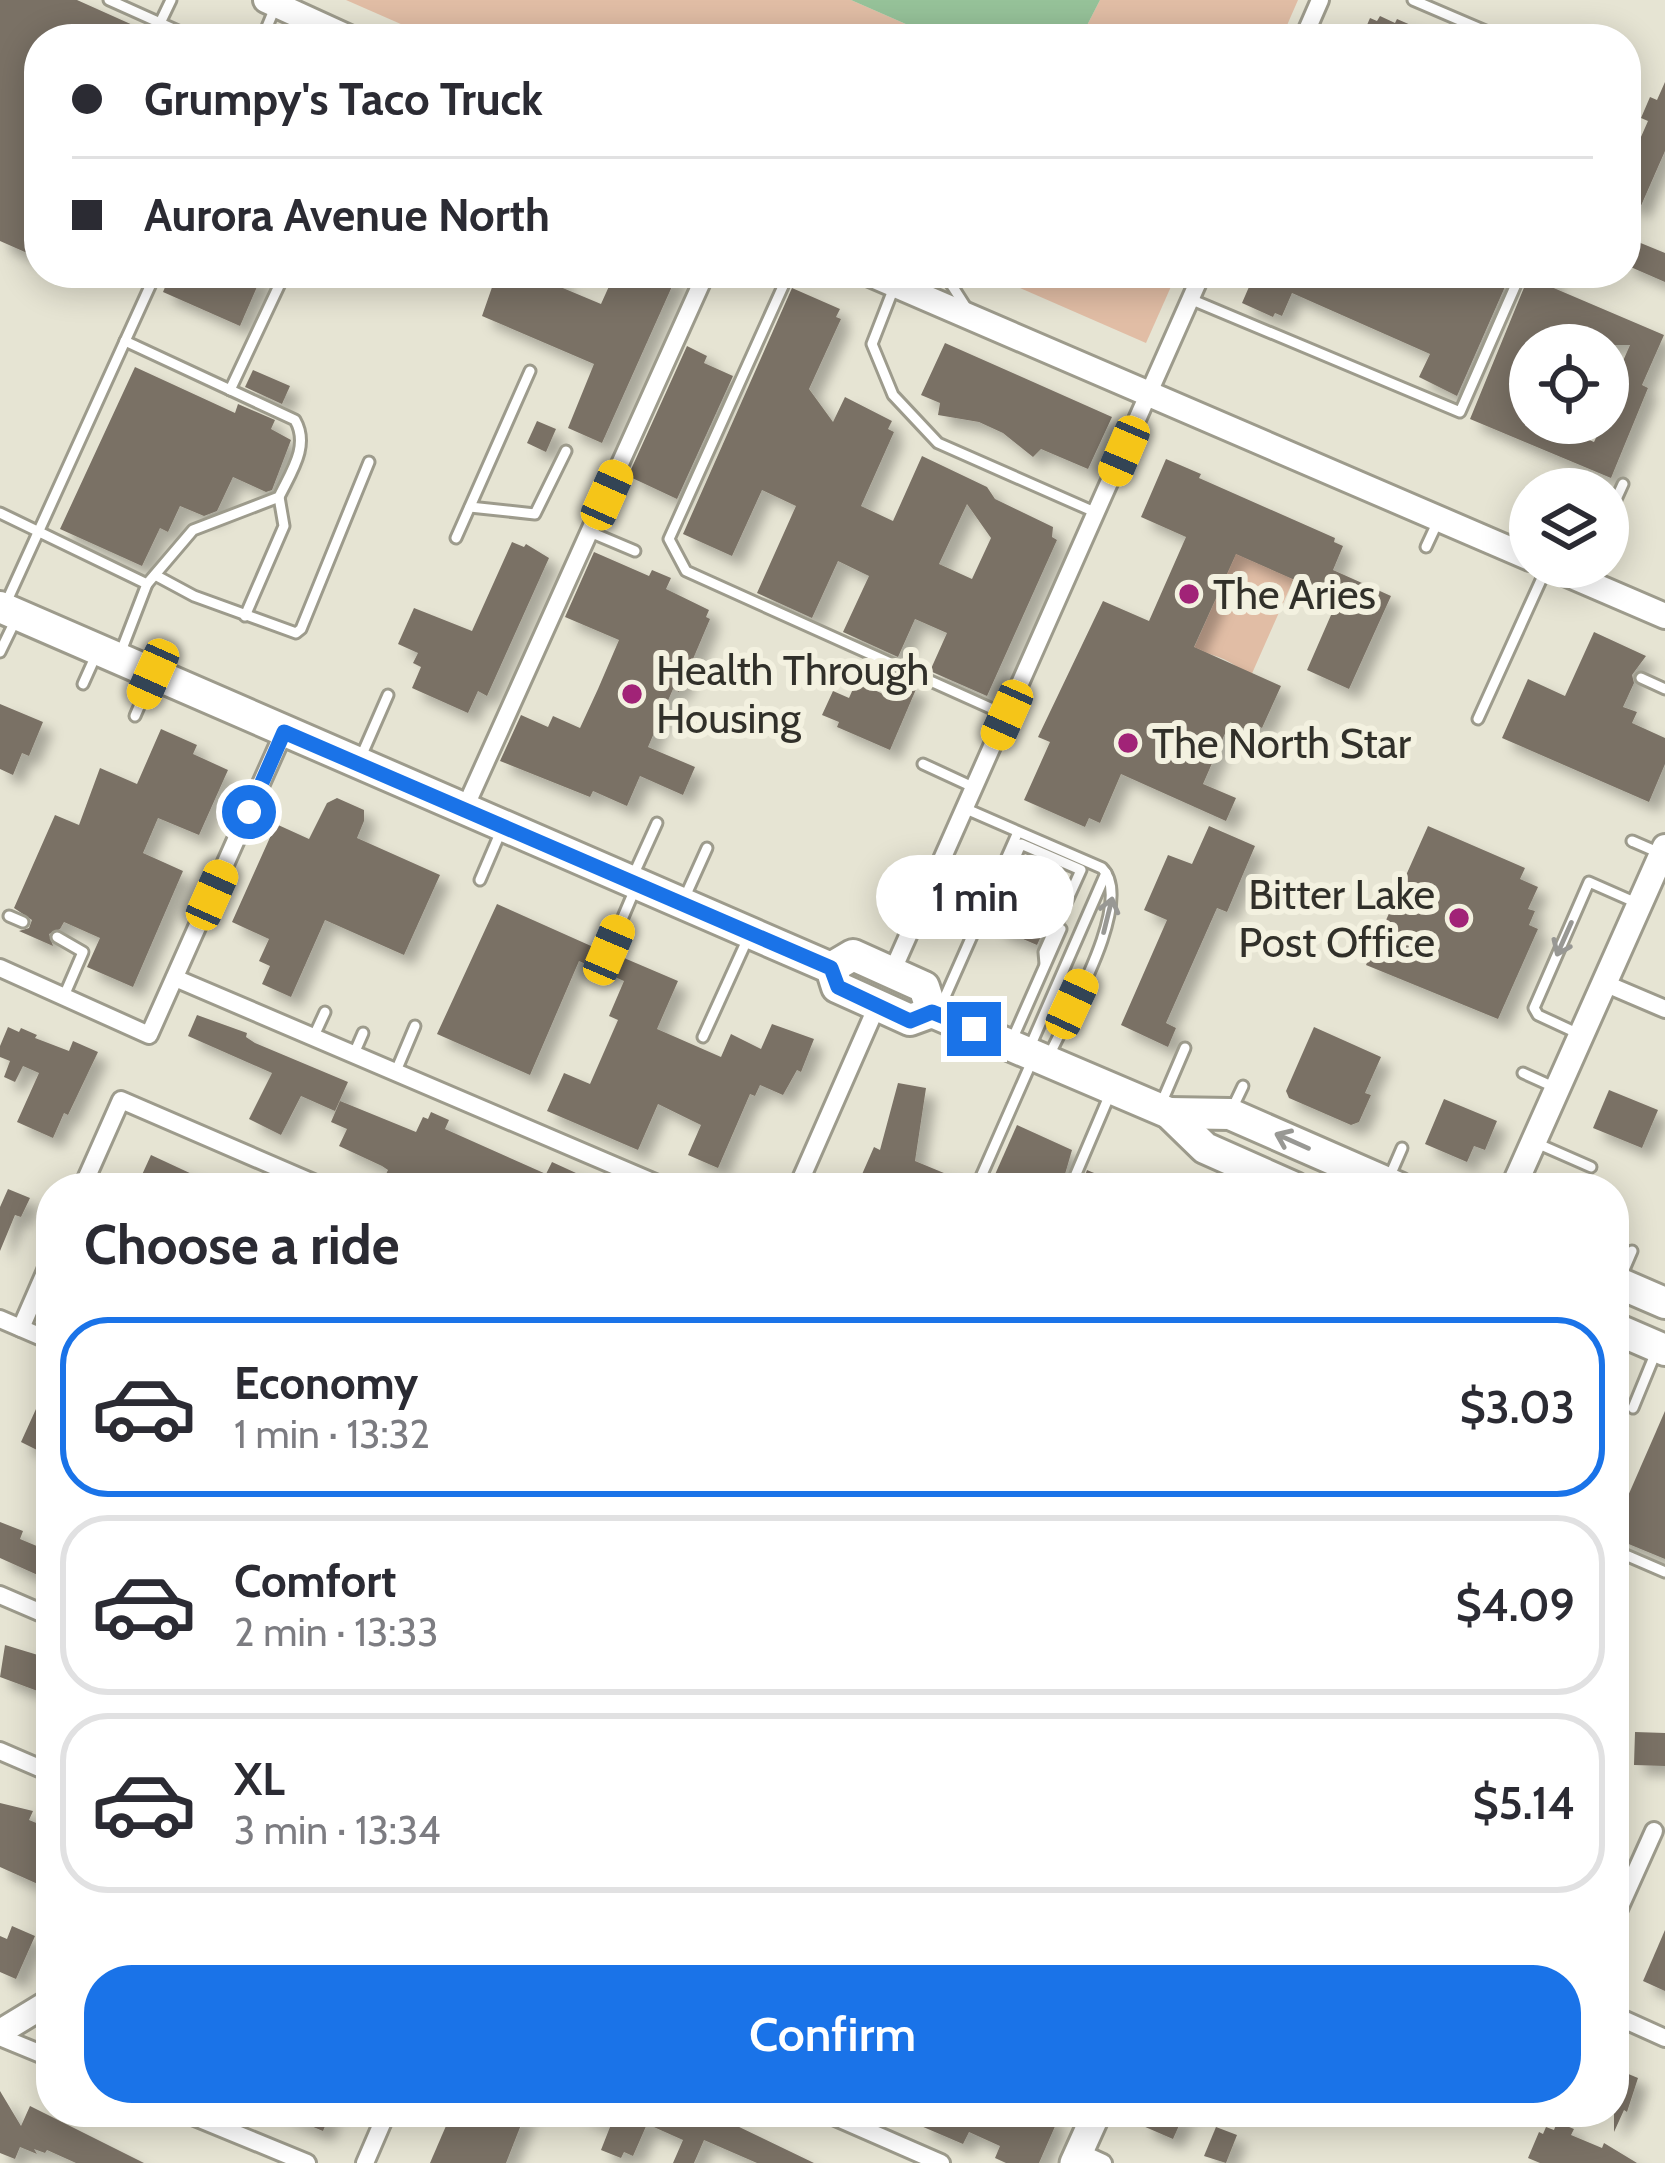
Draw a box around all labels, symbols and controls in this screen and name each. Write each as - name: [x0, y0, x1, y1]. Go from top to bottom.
- text: Grumpy's Taco Truck: [144, 72, 543, 126]
- text: Aurora Avenue North: [144, 188, 550, 242]
- map controls: [1509, 324, 1629, 588]
- button: locate: [1509, 324, 1629, 444]
- car: [1093, 411, 1155, 491]
- car: [576, 455, 638, 535]
- button: layers: [1509, 468, 1629, 588]
- place label: The Aries: [1213, 568, 1376, 620]
- marker: The Aries: [1176, 581, 1202, 607]
- car: [122, 634, 184, 714]
- place label: Health Through Housing: [656, 644, 929, 744]
- car: [976, 675, 1038, 755]
- marker: Health Through Housing: [619, 681, 645, 707]
- place label: The North Star: [1152, 717, 1412, 769]
- marker: The North Star: [1115, 730, 1141, 756]
- route start: [222, 785, 276, 839]
- car: [181, 855, 243, 935]
- callout: 1 min: [875, 855, 1073, 939]
- place label: Bitter Lake Post Office: [1238, 868, 1435, 968]
- text: 1 min: [931, 873, 1019, 921]
- one-way arrow: [1098, 897, 1120, 935]
- marker: Bitter Lake Post Office: [1446, 905, 1472, 931]
- car: [578, 910, 640, 990]
- one-way arrow: [1552, 920, 1574, 956]
- car: [1040, 964, 1104, 1044]
- route end: [947, 1002, 1001, 1056]
- one-way arrow: [1275, 1129, 1311, 1151]
- text: Choose a ride: [84, 1212, 399, 1278]
- icon: car: [90, 1353, 198, 1461]
- text: Economy: [234, 1356, 418, 1410]
- text: $3.03: [1459, 1380, 1575, 1434]
- text: 1 min · 13:32: [234, 1410, 430, 1458]
- icon: car: [90, 1551, 198, 1659]
- text: Comfort: [234, 1554, 397, 1608]
- text: $4.09: [1456, 1578, 1575, 1632]
- text: 2 min · 13:33: [234, 1608, 438, 1656]
- icon: car: [90, 1749, 198, 1857]
- text: XL: [234, 1752, 285, 1806]
- text: $5.14: [1472, 1776, 1575, 1830]
- text: 3 min · 13:34: [234, 1806, 441, 1854]
- button: Confirm: [84, 1965, 1581, 2103]

